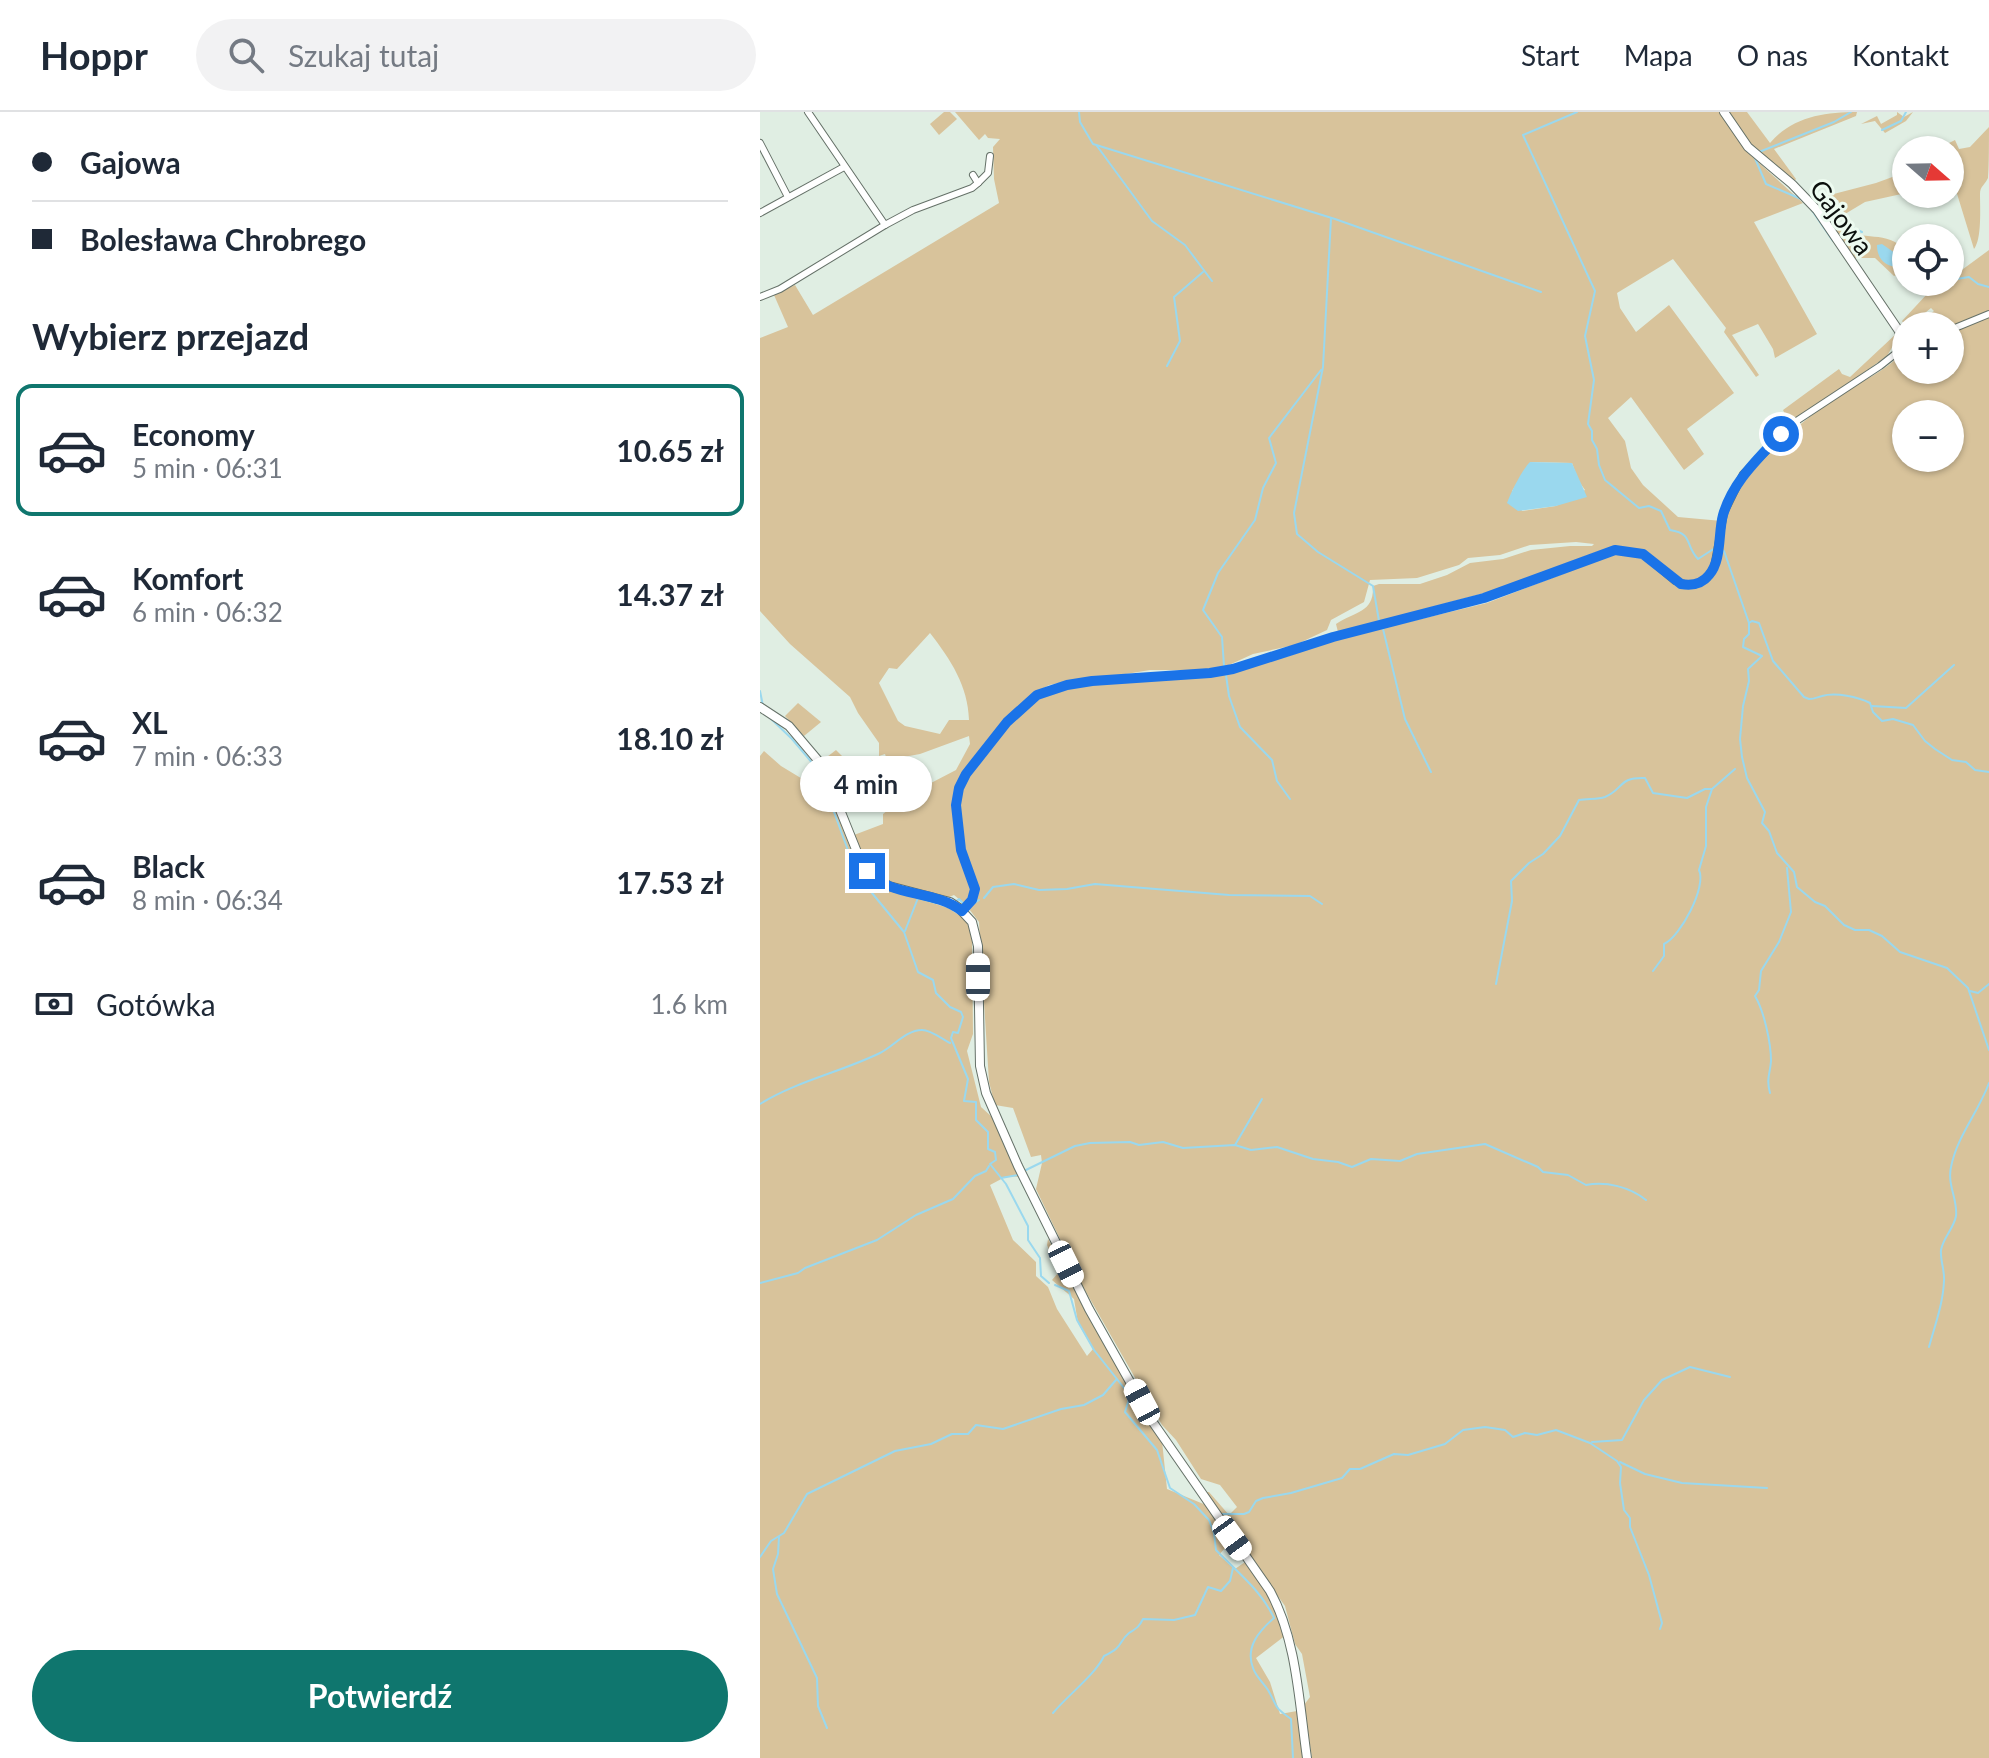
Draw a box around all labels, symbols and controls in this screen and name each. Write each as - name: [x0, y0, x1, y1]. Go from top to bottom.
- search box: [196, 19, 756, 91]
- text: Hoppr: [40, 32, 148, 78]
- icon: search: [224, 33, 268, 77]
- text: Szukaj tutaj: [288, 37, 439, 73]
- text: Start: [1521, 38, 1580, 72]
- text: Mapa: [1624, 38, 1693, 72]
- text: O nas: [1737, 38, 1808, 72]
- text: Kontakt: [1852, 38, 1949, 72]
- north arrow: [1892, 136, 1964, 208]
- map controls: [1892, 136, 1964, 472]
- text: Gajowa: [80, 144, 181, 180]
- street label: Gajowa: [1803, 173, 1881, 261]
- text: Bolesława Chrobrego: [80, 221, 366, 257]
- button: locate: [1892, 224, 1964, 296]
- button: +: [1892, 312, 1964, 384]
- text: Wybierz przejazd: [32, 314, 309, 358]
- button: −: [1892, 400, 1964, 472]
- icon: car: [36, 414, 108, 486]
- text: Economy: [132, 416, 255, 452]
- route start: [1763, 416, 1799, 452]
- text: 10.65 zł: [616, 432, 724, 468]
- text: 5 min · 06:31: [132, 452, 283, 484]
- icon: car: [36, 558, 108, 630]
- text: Komfort: [132, 560, 243, 596]
- text: 14.37 zł: [616, 576, 724, 612]
- text: 6 min · 06:32: [132, 596, 283, 628]
- icon: car: [36, 702, 108, 774]
- text: XL: [132, 704, 168, 740]
- text: 18.10 zł: [616, 720, 724, 756]
- text: 7 min · 06:33: [132, 740, 283, 772]
- callout: 4 min: [801, 755, 933, 811]
- text: 4 min: [834, 768, 898, 800]
- icon: car: [36, 846, 108, 918]
- text: Black: [132, 848, 205, 884]
- route end: [849, 853, 885, 889]
- text: 17.53 zł: [616, 864, 724, 900]
- text: 8 min · 06:34: [132, 884, 283, 916]
- car: [966, 953, 990, 1001]
- icon: cash: [32, 982, 76, 1026]
- text: Gotówka: [96, 986, 216, 1022]
- text: 1.6 km: [650, 988, 728, 1020]
- car: [1045, 1237, 1087, 1291]
- car: [1120, 1375, 1164, 1429]
- car: [1208, 1512, 1256, 1564]
- button: Potwierdź: [32, 1650, 728, 1742]

